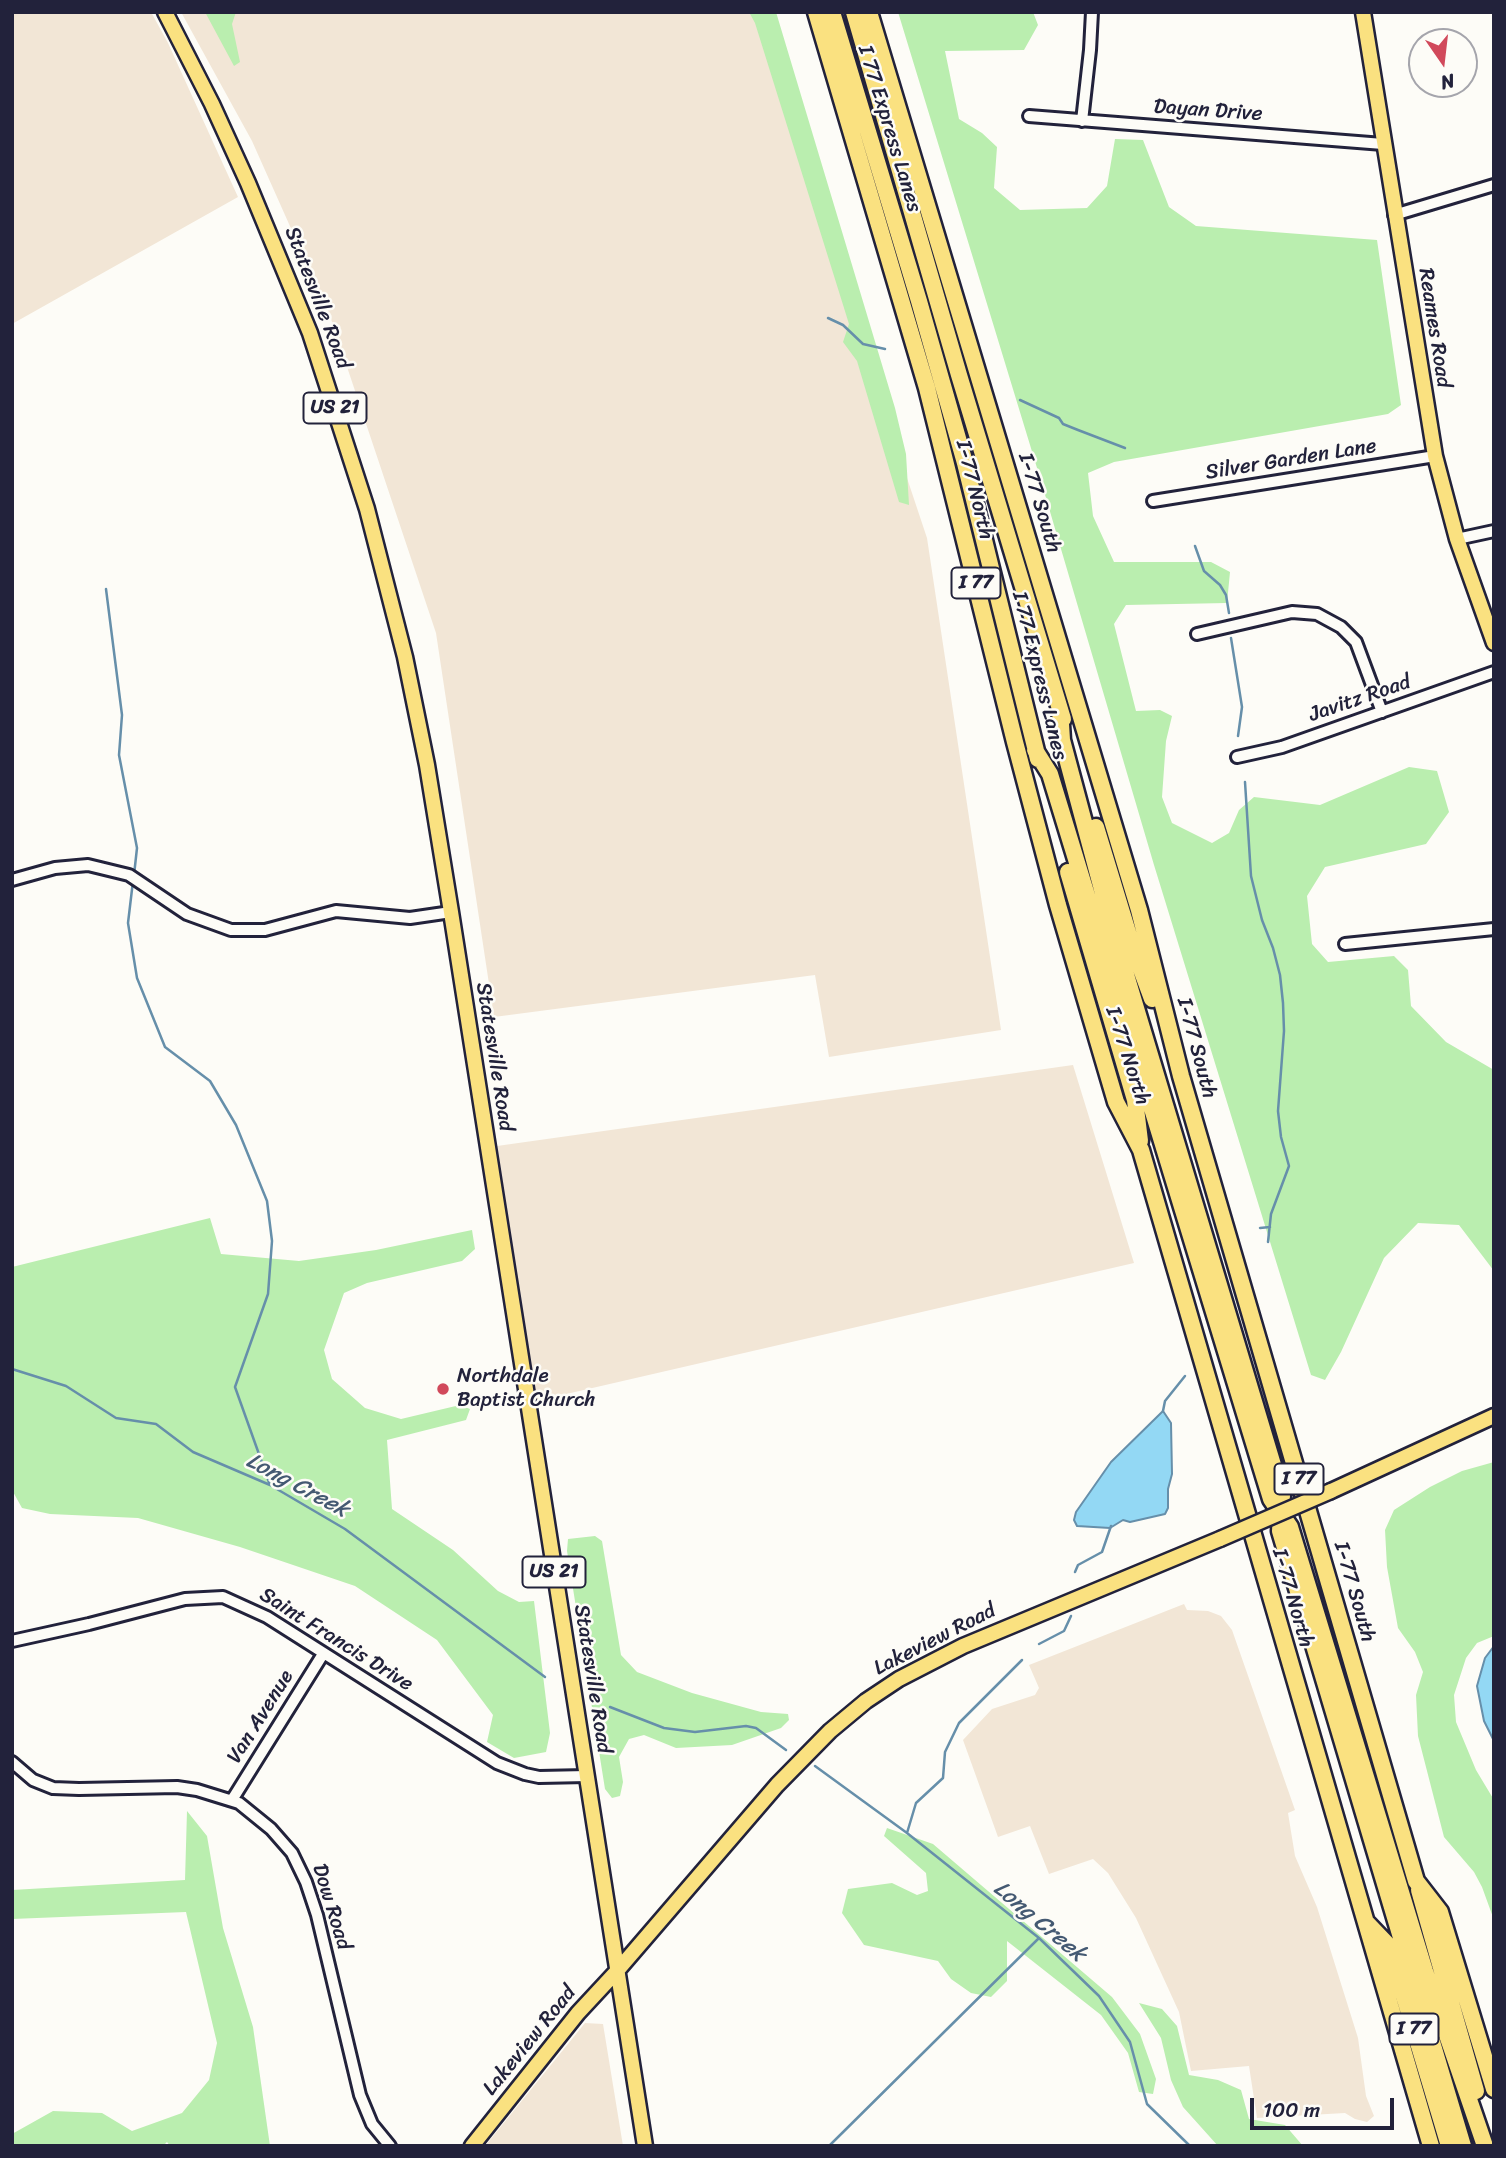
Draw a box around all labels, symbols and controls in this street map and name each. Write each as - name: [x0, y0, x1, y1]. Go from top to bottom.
- north arrow: [1408, 28, 1478, 98]
- street label: I 77 Express Lanes: [852, 43, 926, 215]
- text: N: [1437, 64, 1458, 100]
- street label: Dayan Drive: [1153, 95, 1263, 127]
- street label: Statesville Road: [278, 223, 356, 373]
- street label: Reames Road: [1412, 267, 1456, 389]
- road number: US 21: [304, 392, 366, 424]
- street label: Silver Garden Lane: [1204, 434, 1378, 486]
- street label: I-77 North: [949, 438, 999, 542]
- street label: I-77 South: [1012, 450, 1066, 556]
- road number: I 77: [951, 568, 1000, 598]
- street label: I 77 Express Lanes: [1006, 589, 1072, 763]
- street label: Javitz Road: [1306, 670, 1414, 728]
- street label: Statesville Road: [470, 981, 518, 1133]
- street label: I-77 South: [1171, 995, 1221, 1101]
- street label: I-77 North: [1099, 1004, 1155, 1108]
- place label: Northdale Baptist Church: [457, 1364, 596, 1414]
- marker: Northdale Baptist Church: [435, 1381, 451, 1397]
- water label: Long Creek: [241, 1448, 353, 1524]
- road number: I 77: [1274, 1464, 1324, 1494]
- street label: I-77 South: [1328, 1539, 1380, 1645]
- street label: I-77 North: [1266, 1546, 1318, 1650]
- road number: US 21: [522, 1556, 586, 1588]
- street label: Saint Francis Drive: [255, 1583, 417, 1697]
- street label: Lakeview Road: [870, 1598, 1000, 1682]
- street label: Statesville Road: [568, 1603, 616, 1755]
- street label: Van Avenue: [222, 1666, 300, 1768]
- street label: Dow Road: [306, 1861, 356, 1953]
- water label: Long Creek: [987, 1875, 1091, 1969]
- street label: Lakeview Road: [478, 1981, 582, 2101]
- road number: I 77: [1390, 2013, 1438, 2044]
- scale bar: [1254, 2084, 1398, 2128]
- text: 100 m: [1263, 2091, 1320, 2129]

